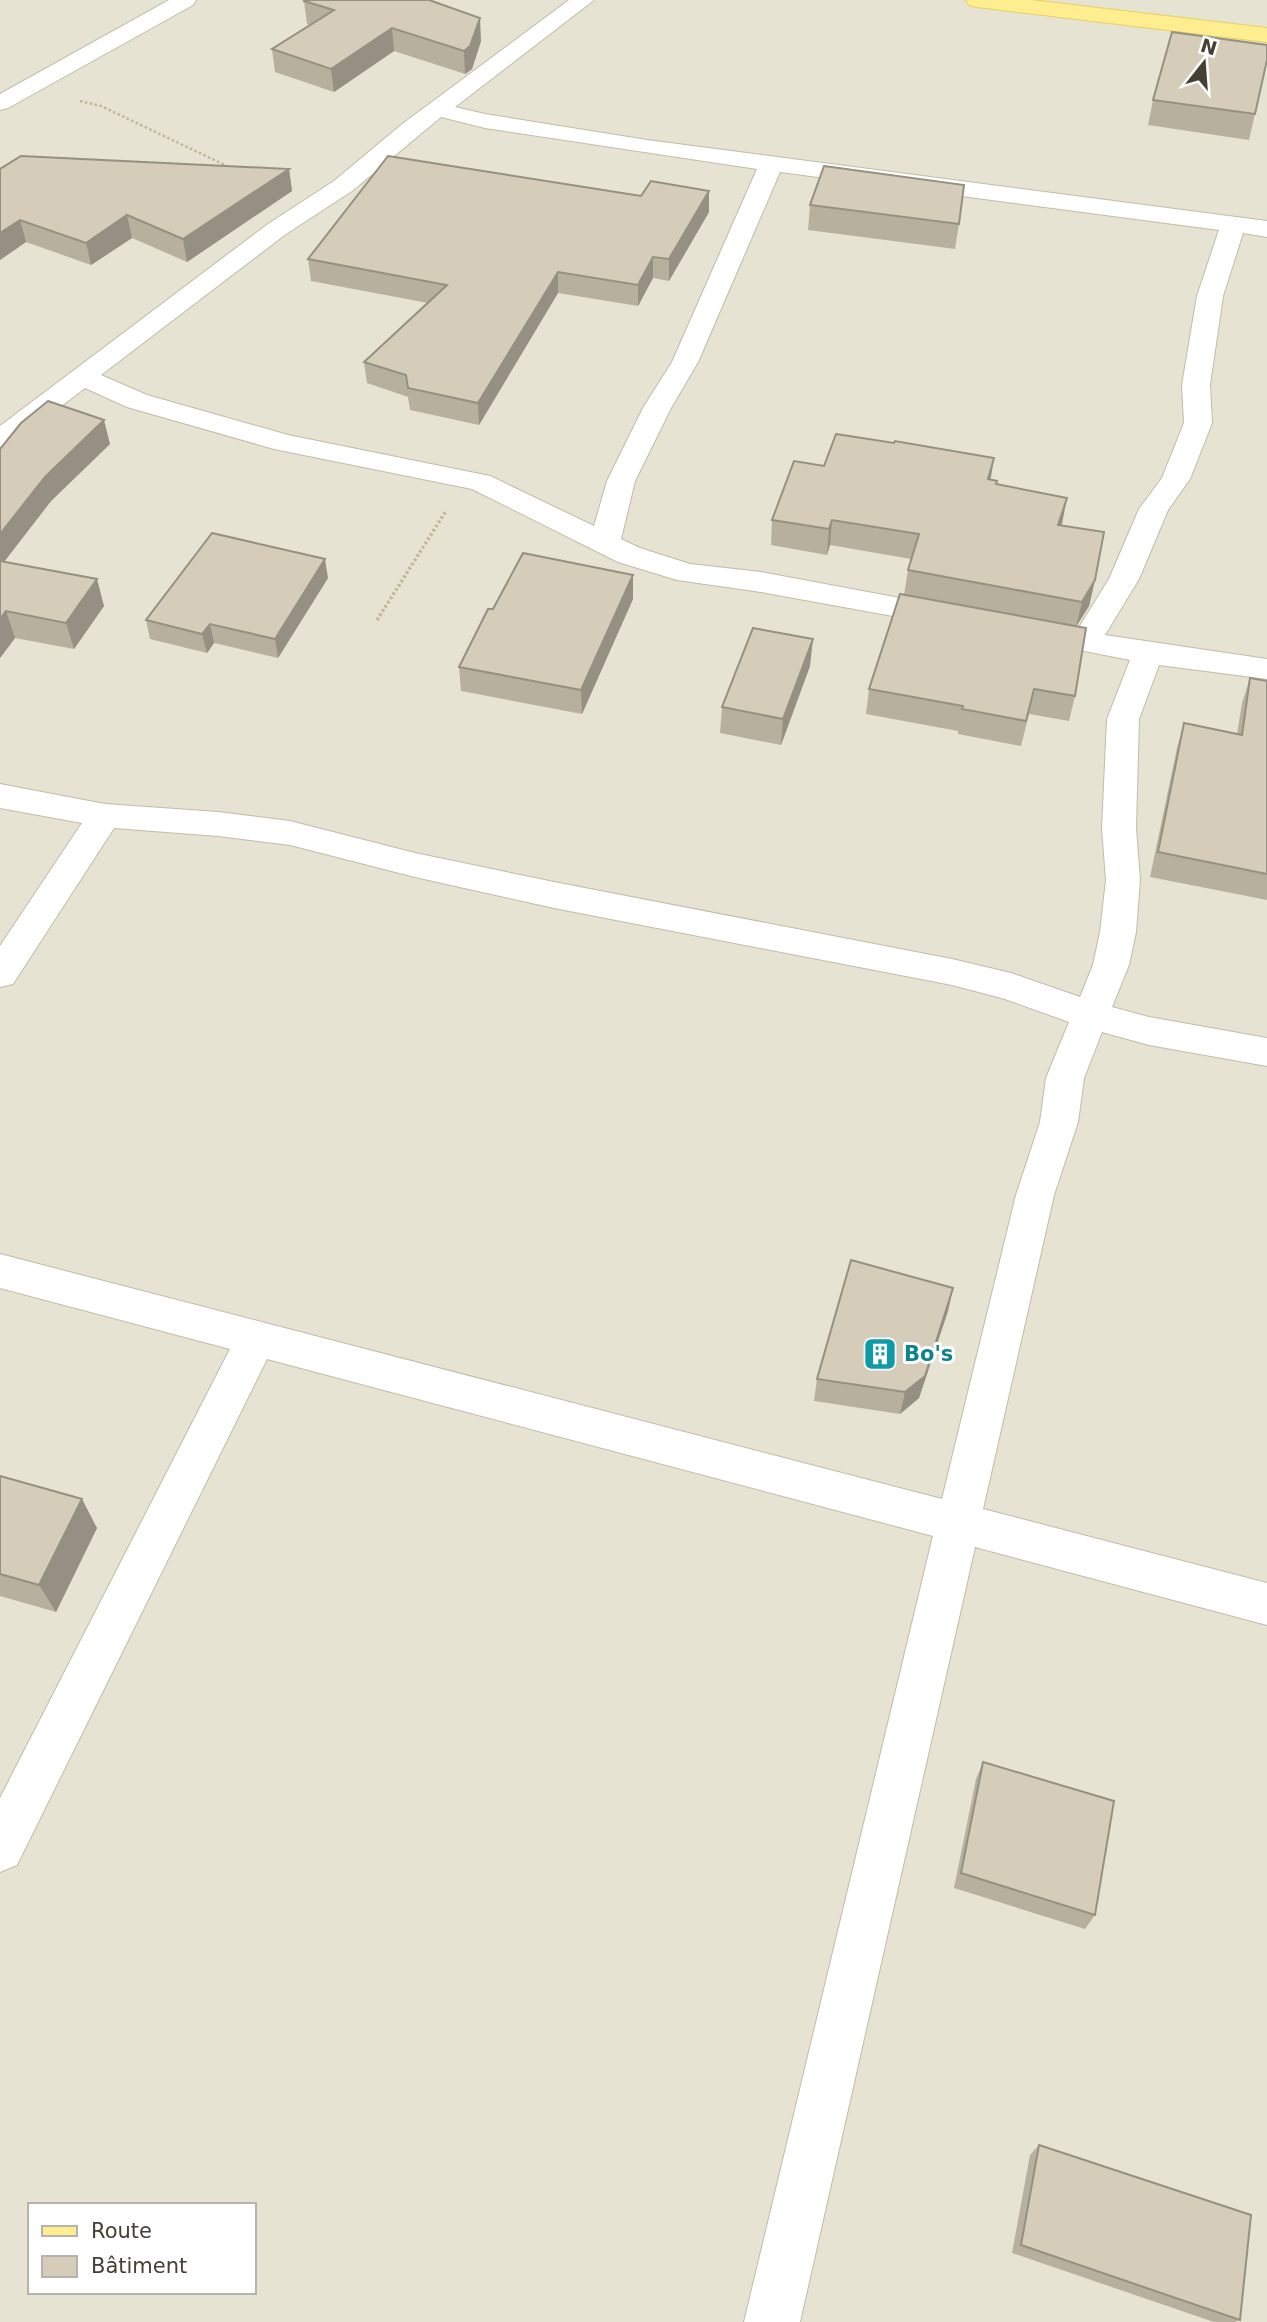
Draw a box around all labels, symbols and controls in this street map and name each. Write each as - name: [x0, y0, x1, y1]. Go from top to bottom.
- north arrow: [1169, 28, 1239, 98]
- text: N: [1198, 34, 1220, 60]
- building icon: Bo's: [861, 1335, 899, 1373]
- place label: Bo's: [904, 1342, 953, 1366]
- legend: [28, 2203, 256, 2294]
- text: Route: [91, 2219, 152, 2243]
- text: Bâtiment: [91, 2254, 187, 2278]

